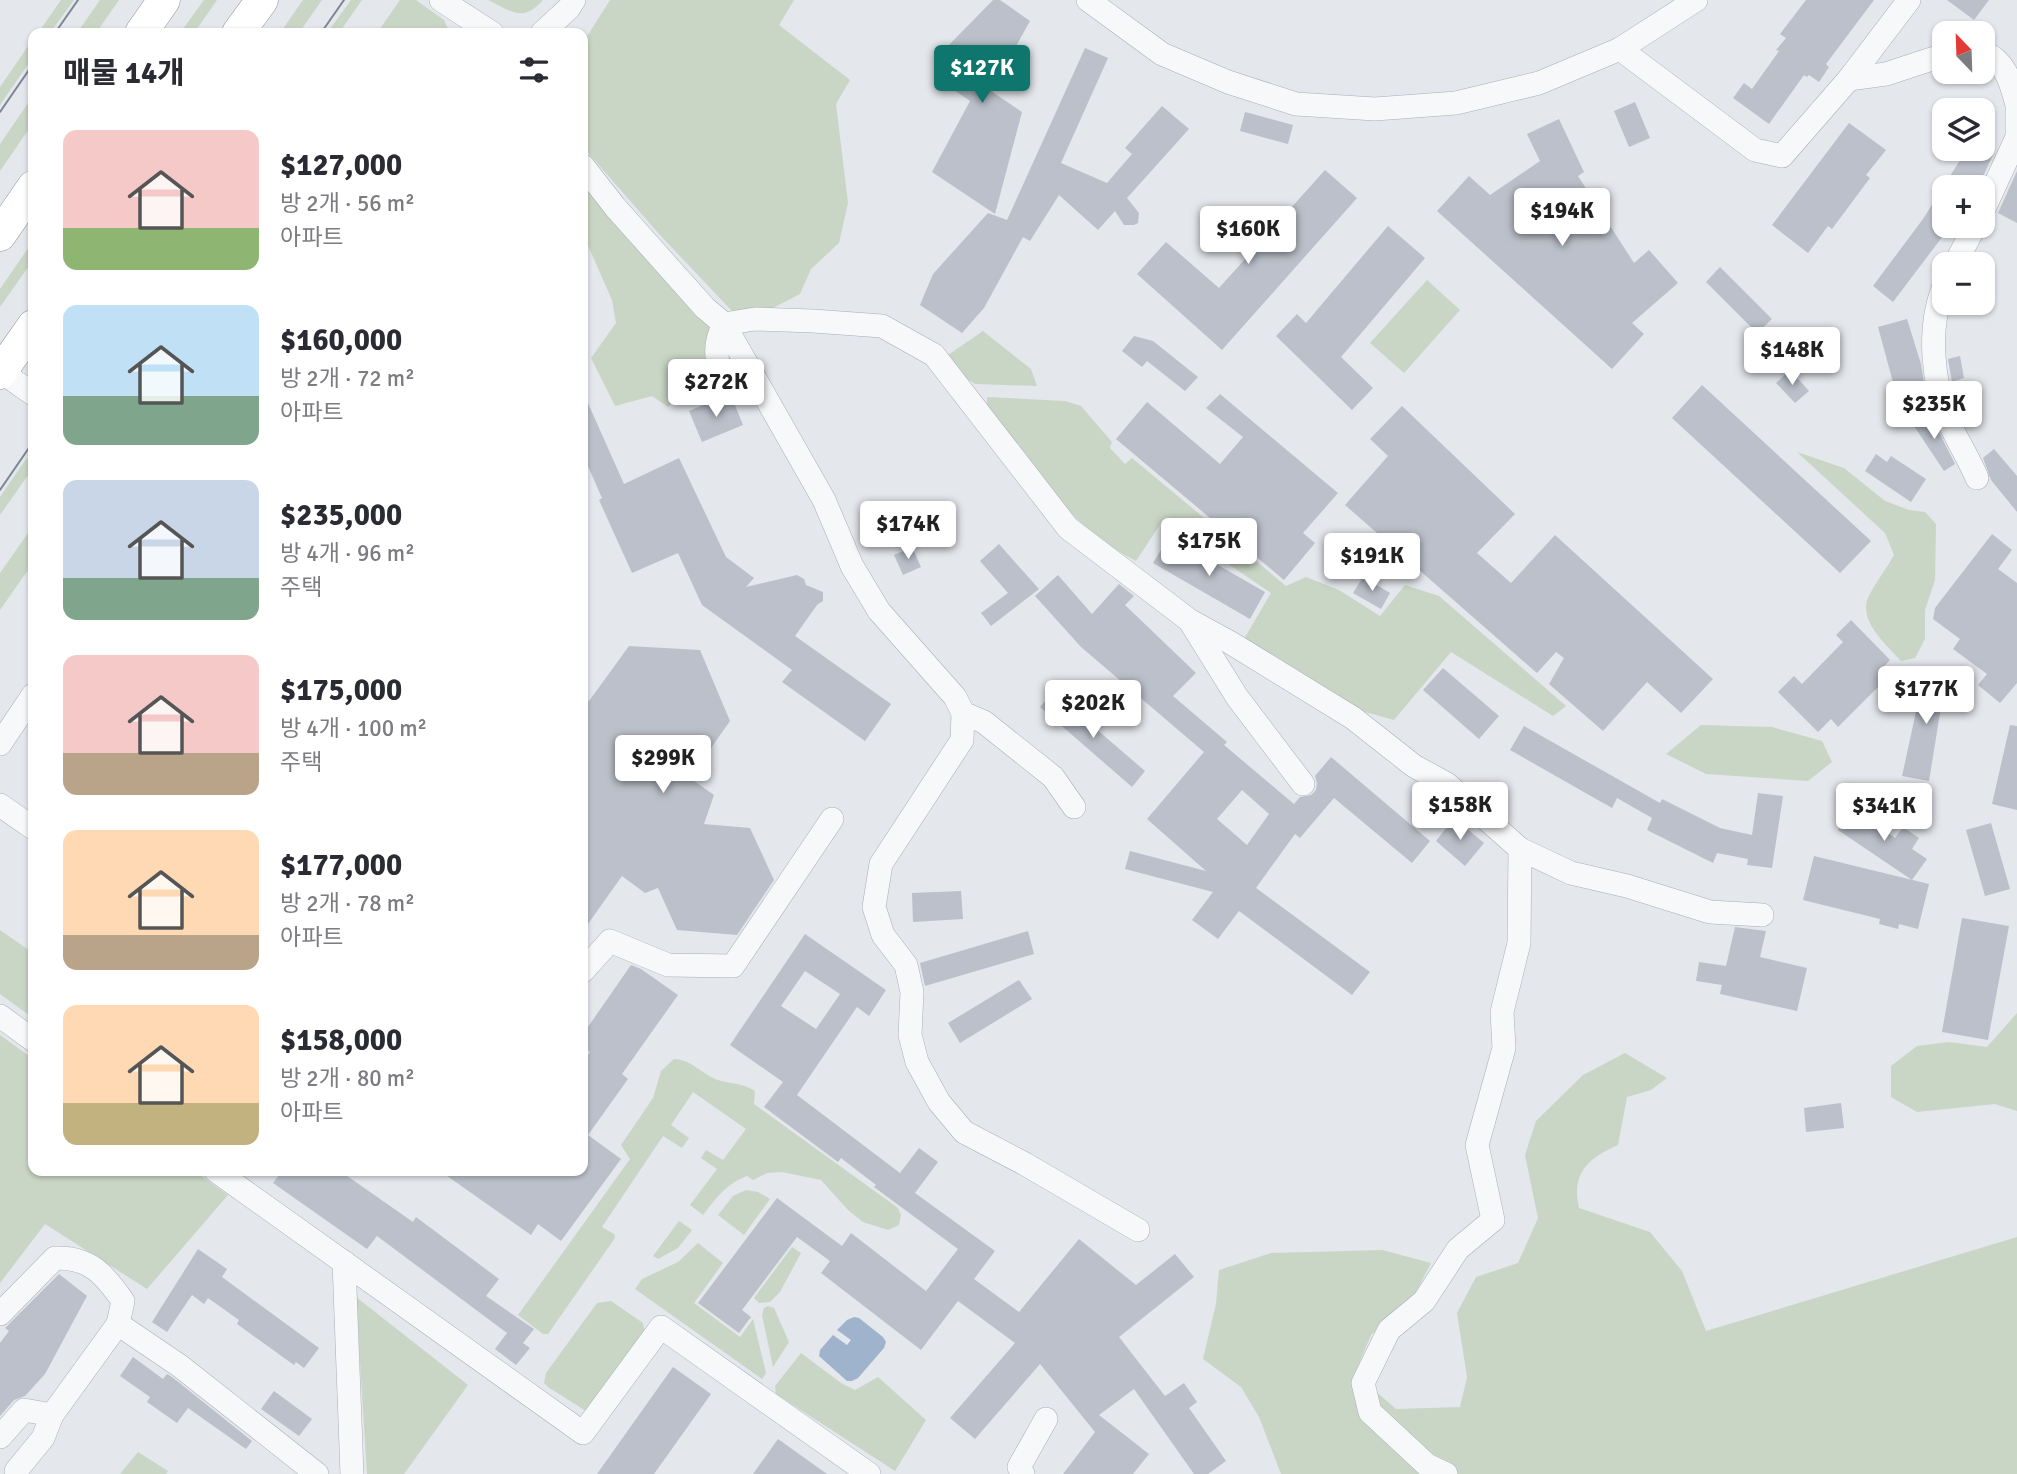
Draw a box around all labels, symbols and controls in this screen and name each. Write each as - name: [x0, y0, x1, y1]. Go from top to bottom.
- north arrow: [1932, 21, 1995, 84]
- map controls: [1932, 21, 1995, 315]
- pin: $127K: [933, 46, 1031, 105]
- icon: filters: [515, 51, 553, 89]
- text: $127K: [950, 53, 1014, 82]
- text: 매물 14개: [63, 55, 185, 92]
- button: layers: [1932, 98, 1995, 161]
- text: $127,000: [280, 147, 402, 184]
- icon: home: [119, 158, 203, 242]
- button: +: [1932, 175, 1995, 238]
- pin: $194K: [1513, 188, 1611, 248]
- text: 방 2개 · 56 m²: [280, 189, 415, 218]
- text: $194K: [1530, 196, 1594, 225]
- pin: $160K: [1199, 206, 1297, 266]
- text: $160K: [1216, 214, 1280, 243]
- text: 아파트: [280, 223, 343, 252]
- button: −: [1932, 252, 1995, 315]
- text: $160,000: [280, 322, 402, 359]
- pin: $148K: [1743, 328, 1841, 387]
- icon: home: [119, 333, 203, 417]
- text: $148K: [1760, 335, 1824, 364]
- pin: $272K: [667, 360, 765, 419]
- text: 방 2개 · 72 m²: [280, 364, 415, 393]
- text: $272K: [684, 367, 748, 396]
- pin: $235K: [1885, 382, 1983, 441]
- text: $235K: [1902, 389, 1966, 418]
- text: 아파트: [280, 398, 343, 427]
- text: $235,000: [280, 497, 402, 534]
- pin: $174K: [859, 502, 957, 561]
- icon: home: [119, 508, 203, 592]
- text: $174K: [876, 509, 940, 538]
- pin: $175K: [1160, 518, 1258, 578]
- text: $175K: [1177, 526, 1241, 555]
- pin: $191K: [1323, 534, 1421, 593]
- text: 방 4개 · 96 m²: [280, 539, 415, 568]
- text: $191K: [1340, 541, 1404, 570]
- text: 주택: [280, 573, 322, 602]
- pin: $177K: [1877, 666, 1975, 726]
- text: $175,000: [280, 672, 402, 709]
- text: $177K: [1894, 674, 1958, 703]
- pin: $202K: [1044, 680, 1142, 740]
- icon: home: [119, 683, 203, 767]
- text: $202K: [1061, 688, 1125, 717]
- text: 방 4개 · 100 m²: [280, 714, 427, 743]
- pin: $299K: [614, 736, 712, 795]
- text: $299K: [631, 743, 695, 772]
- text: 주택: [280, 748, 322, 777]
- pin: $158K: [1411, 782, 1509, 842]
- pin: $341K: [1835, 784, 1933, 843]
- text: $158K: [1428, 790, 1492, 819]
- text: $341K: [1852, 791, 1916, 820]
- text: $177,000: [280, 847, 402, 884]
- icon: home: [119, 858, 203, 942]
- text: 방 2개 · 78 m²: [280, 889, 415, 918]
- text: 아파트: [280, 923, 343, 952]
- text: $158,000: [280, 1022, 402, 1059]
- icon: home: [119, 1033, 203, 1117]
- text: 방 2개 · 80 m²: [280, 1064, 415, 1093]
- text: 아파트: [280, 1098, 343, 1127]

